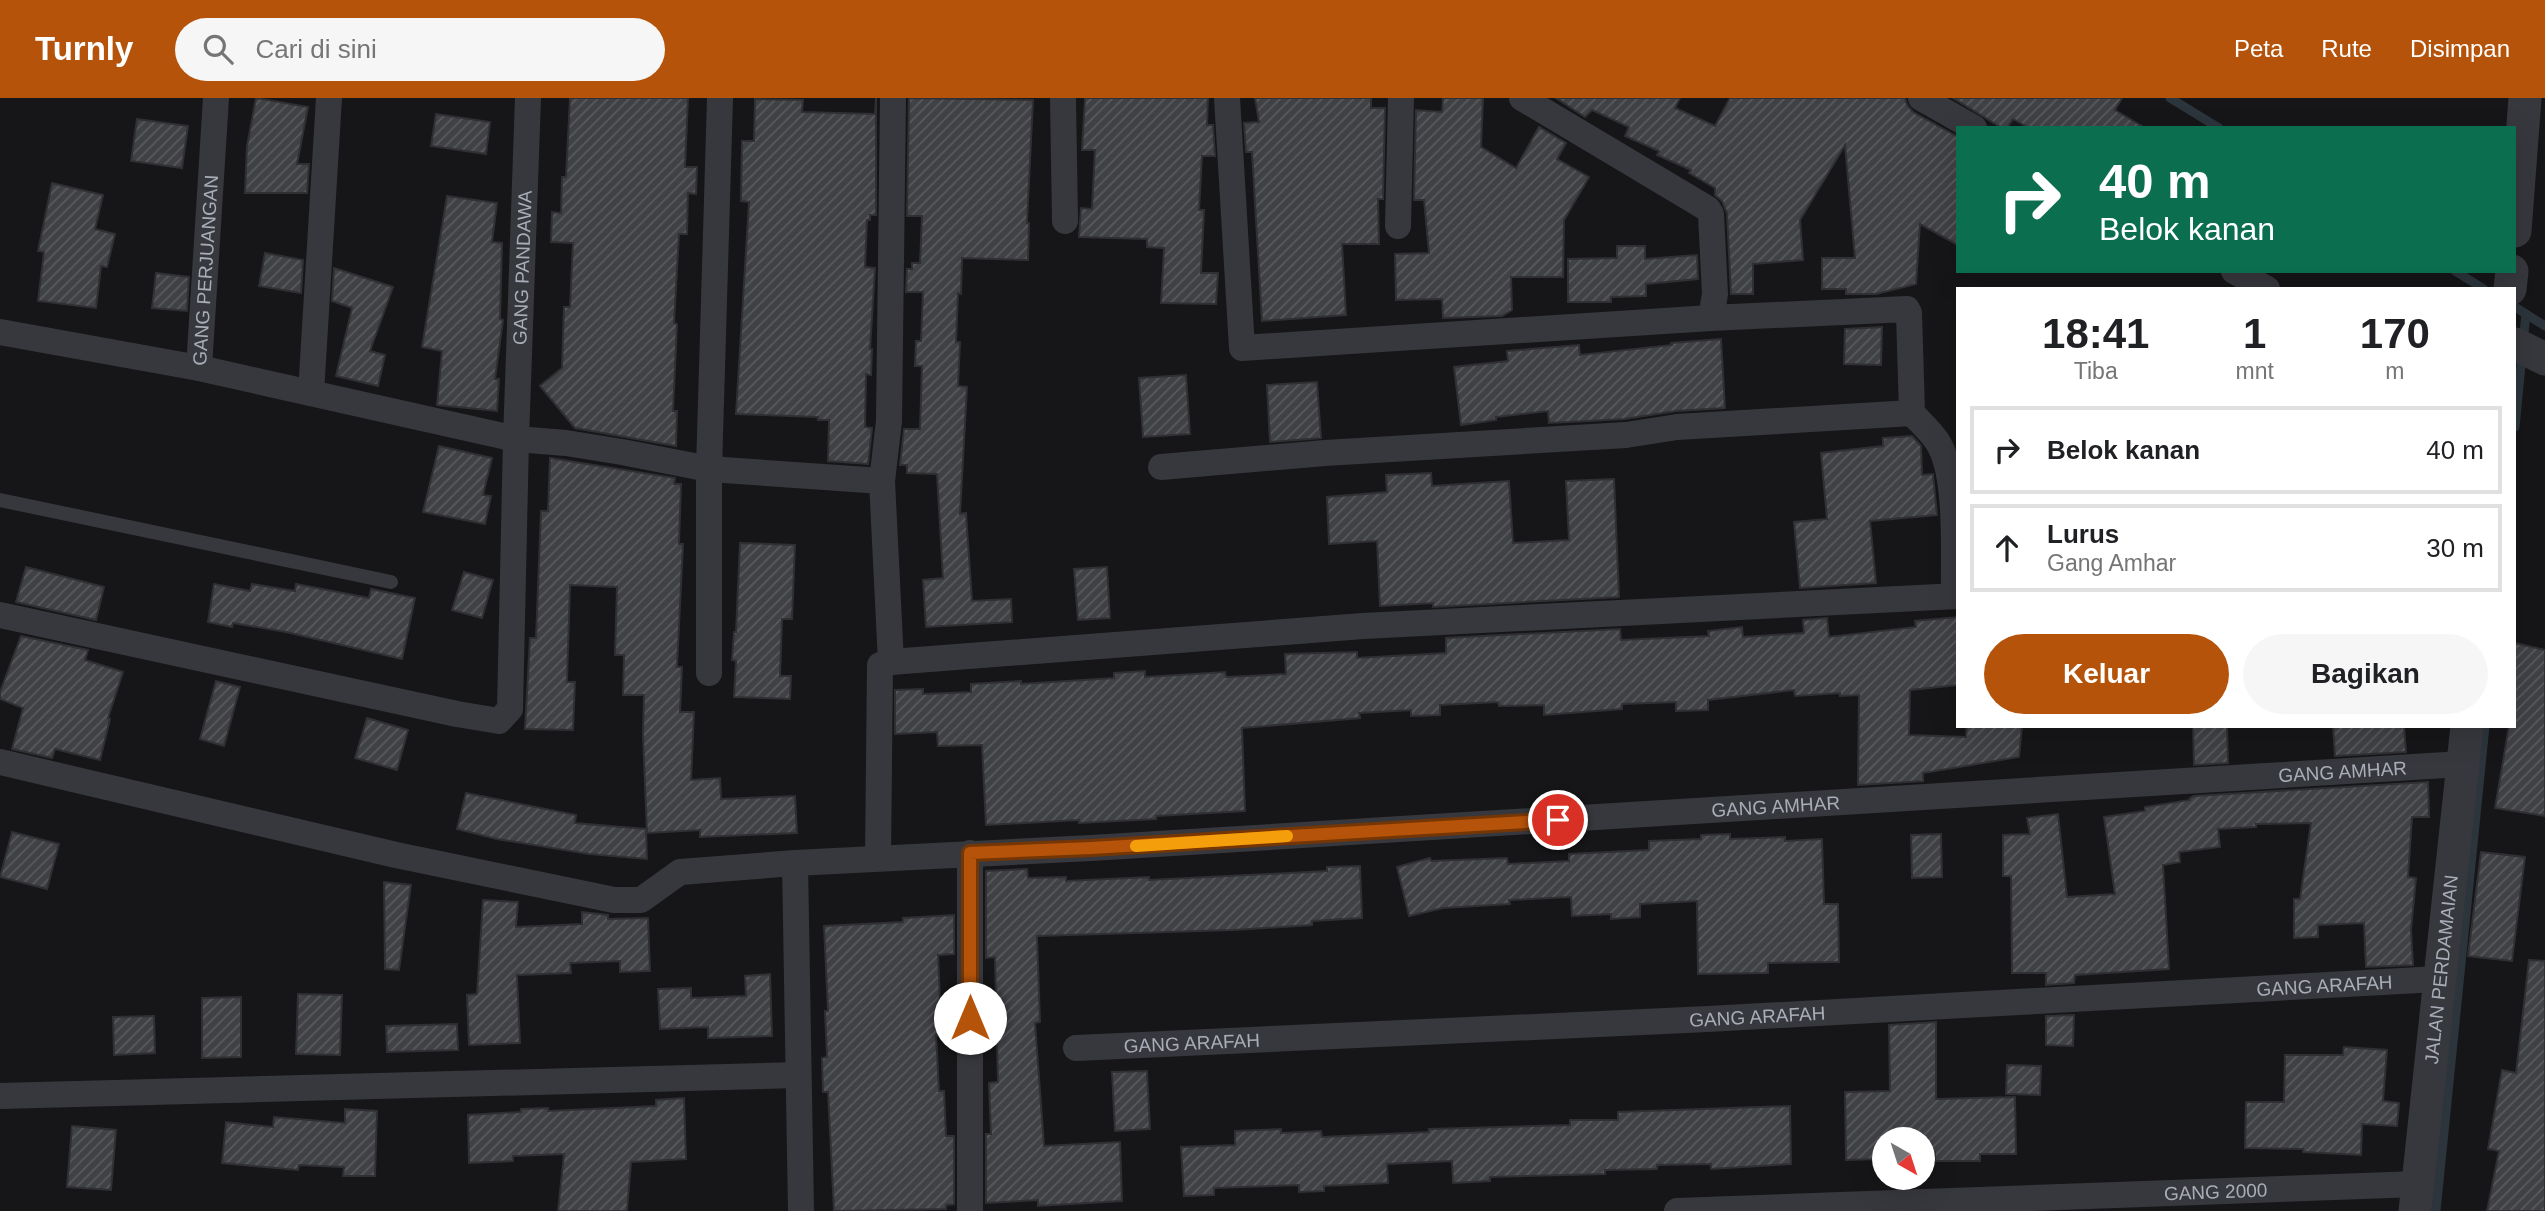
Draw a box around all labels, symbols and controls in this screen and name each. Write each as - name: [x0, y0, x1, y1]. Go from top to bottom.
- search box: [175, 18, 665, 81]
- text: Turnly: [35, 30, 133, 67]
- icon: search: [199, 30, 237, 68]
- text: Cari di sini: [255, 34, 377, 64]
- text: Peta: [2234, 35, 2283, 62]
- text: Rute: [2321, 35, 2372, 62]
- text: Disimpan: [2410, 35, 2510, 62]
- icon: right: [1984, 154, 2075, 245]
- text: 40 m: [2099, 154, 2211, 208]
- street label: GANG PERJUANGAN: [189, 174, 222, 366]
- street label: GANG PANDAWA: [509, 190, 536, 345]
- text: Belok kanan: [2099, 211, 2275, 247]
- text: 18:41: [2042, 310, 2149, 357]
- text: 1: [2243, 310, 2266, 357]
- text: 170: [2360, 310, 2430, 357]
- text: Tiba: [2074, 358, 2118, 384]
- text: mnt: [2235, 358, 2274, 384]
- text: m: [2385, 358, 2404, 384]
- icon: right: [1988, 431, 2026, 469]
- text: Belok kanan: [2047, 435, 2200, 465]
- text: 40 m: [2426, 435, 2484, 465]
- text: Lurus: [2047, 519, 2119, 549]
- icon: ahead: [1988, 529, 2026, 567]
- text: 30 m: [2426, 533, 2484, 563]
- text: Gang Amhar: [2047, 550, 2176, 576]
- button: Keluar: [1984, 634, 2229, 714]
- button: Bagikan: [2243, 634, 2488, 714]
- street label: GANG AMHAR: [2278, 757, 2408, 786]
- pin: [1528, 790, 1588, 850]
- street label: GANG AMHAR: [1711, 792, 1841, 821]
- icon: arrive: [1539, 801, 1577, 839]
- street label: JALAN PERDAMAIAN: [2421, 874, 2462, 1065]
- street label: GANG ARAFAH: [2256, 972, 2393, 1000]
- position arrow: [933, 981, 1007, 1055]
- street label: GANG ARAFAH: [1689, 1003, 1826, 1031]
- street label: GANG ARAFAH: [1123, 1030, 1260, 1057]
- north arrow: [1872, 1127, 1936, 1190]
- map controls: [1872, 1127, 1935, 1190]
- street label: GANG 2000: [2164, 1179, 2268, 1204]

